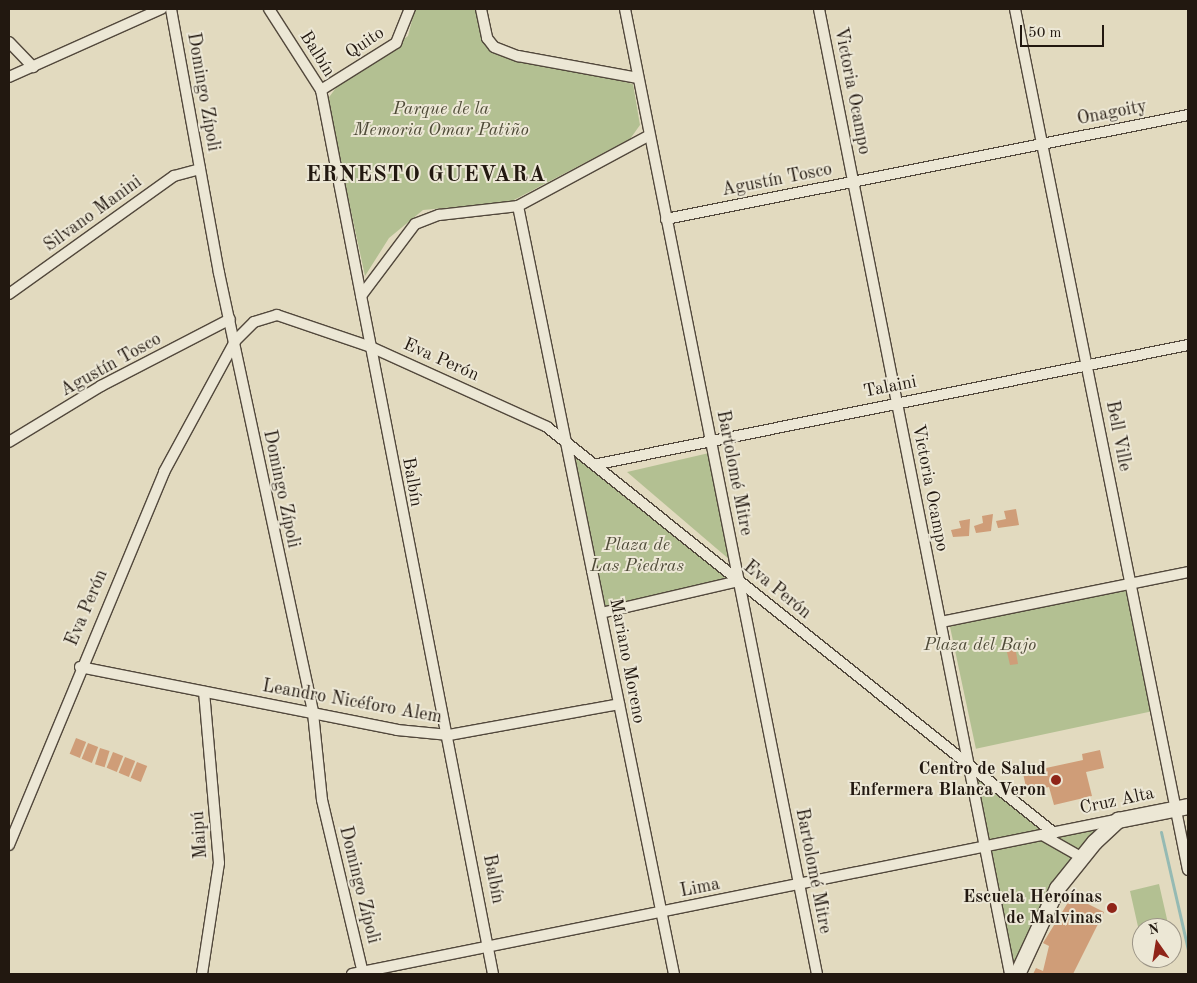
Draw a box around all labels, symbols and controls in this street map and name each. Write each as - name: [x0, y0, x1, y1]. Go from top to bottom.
- scale bar: [1022, 15, 1106, 47]
- street label: Quito: [341, 22, 389, 64]
- street label: Victoria Ocampo: [829, 26, 875, 156]
- text: 50 m: [1028, 26, 1062, 41]
- street label: Balbín: [295, 27, 339, 81]
- street label: Domingo Zípoli: [182, 31, 224, 153]
- street label: Onagoity: [1075, 96, 1149, 130]
- park label: Parque de la Memoria Omar Patiño: [353, 99, 529, 142]
- street label: Agustín Tosco: [720, 159, 834, 201]
- district label: ERNESTO GUEVARA: [304, 163, 548, 189]
- street label: Silvano Manini: [40, 171, 146, 257]
- street label: Agustín Tosco: [57, 328, 165, 402]
- street label: Eva Perón: [400, 334, 482, 386]
- street label: Talaini: [861, 371, 919, 403]
- street label: Bell Ville: [1101, 399, 1135, 473]
- street label: Bartolomé Mitre: [711, 408, 757, 538]
- street label: Victoria Ocampo: [907, 423, 953, 553]
- street label: Domingo Zípoli: [258, 428, 304, 550]
- street label: Balbín: [397, 456, 427, 508]
- park label: Plaza de Las Piedras: [590, 535, 684, 578]
- street label: Eva Perón: [739, 556, 815, 624]
- street label: Eva Perón: [61, 567, 113, 649]
- street label: Mariano Moreno: [604, 597, 650, 725]
- park label: Plaza del Bajo: [924, 634, 1036, 656]
- street label: Leandro Nicéforo Alem: [261, 676, 443, 728]
- place label: Centro de Salud Enfermera Blanca Veron: [848, 759, 1046, 802]
- marker: Centro de Salud Enfermera Blanca Veron: [1050, 774, 1062, 786]
- street label: Cruz Alta: [1078, 783, 1156, 819]
- street label: Bartolomé Mitre: [790, 806, 836, 936]
- street label: Maipú: [188, 810, 212, 860]
- street label: Domingo Zípoli: [334, 824, 384, 946]
- street label: Balbín: [478, 852, 508, 906]
- street label: Lima: [678, 874, 722, 902]
- place label: Escuela Heroínas de Malvinas: [963, 887, 1102, 930]
- marker: Escuela Heroínas de Malvinas: [1106, 902, 1118, 914]
- north arrow: [1132, 918, 1182, 968]
- text: N: [1147, 921, 1161, 937]

